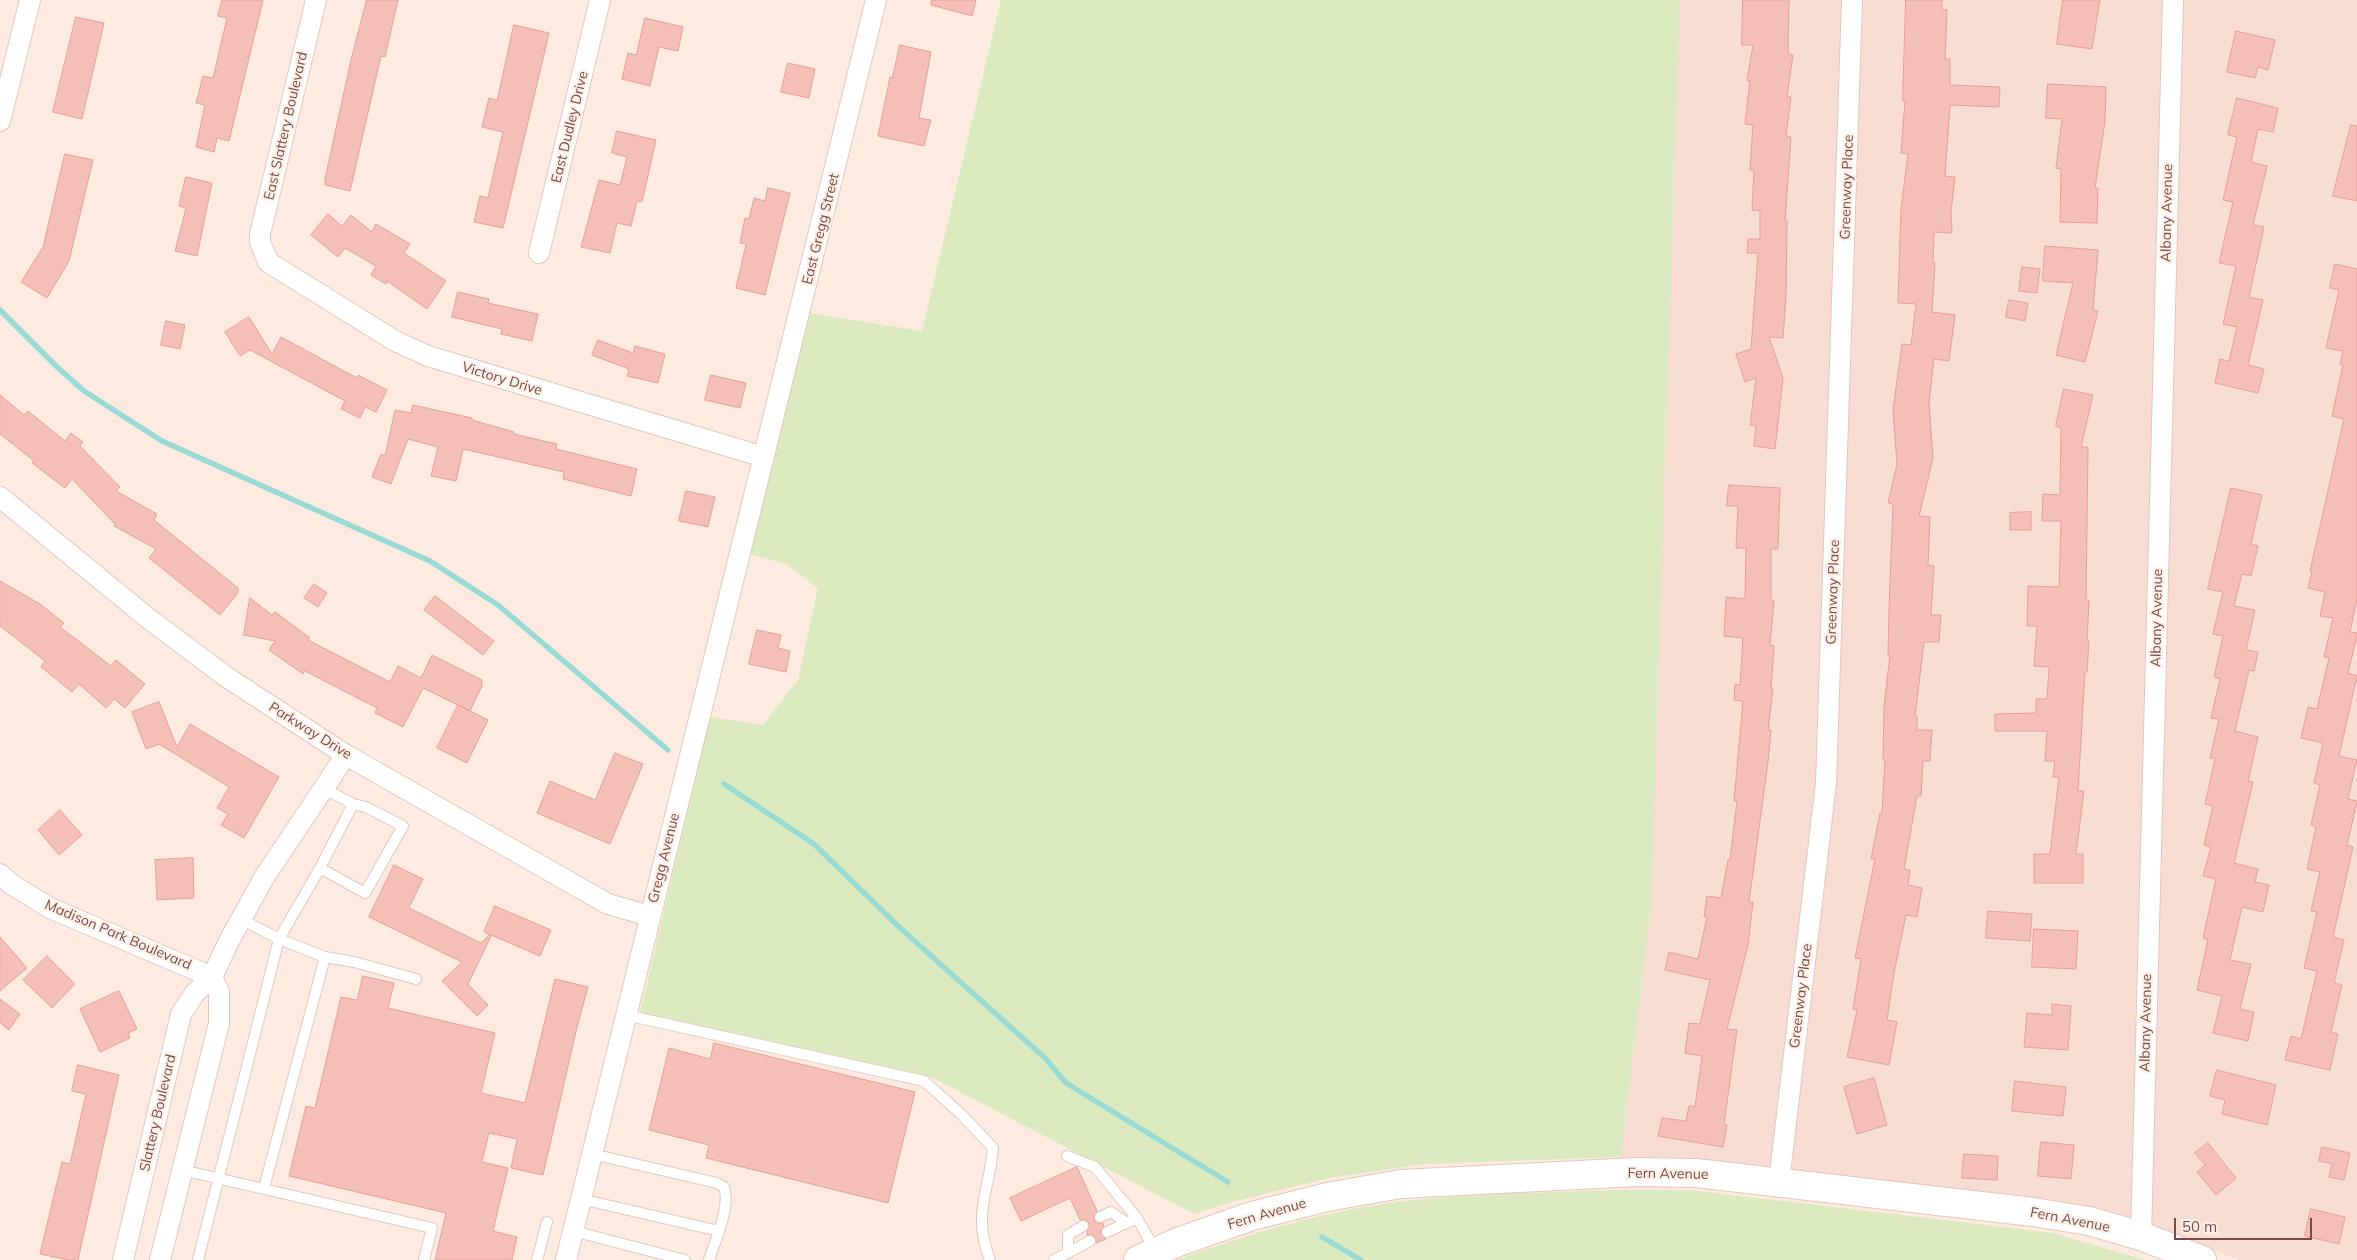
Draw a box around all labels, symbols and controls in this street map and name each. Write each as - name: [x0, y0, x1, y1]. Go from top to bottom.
- street label: East Slattery Boulevard: [261, 50, 311, 202]
- street label: East Dudley Drive: [548, 69, 592, 185]
- street label: Greenway Place: [1837, 134, 1857, 240]
- street label: Albany Avenue: [2158, 164, 2176, 262]
- street label: East Gregg Street: [799, 172, 843, 286]
- street label: Victory Drive: [460, 359, 544, 399]
- street label: Greenway Place: [1823, 539, 1843, 645]
- street label: Albany Avenue: [2148, 569, 2166, 667]
- street label: Parkway Drive: [265, 699, 355, 763]
- street label: Gregg Avenue: [645, 811, 683, 905]
- street label: Madison Park Boulevard: [42, 896, 194, 974]
- street label: Greenway Place: [1786, 943, 1816, 1049]
- street label: Albany Avenue: [2137, 974, 2155, 1072]
- street label: Slattery Boulevard: [136, 1053, 180, 1173]
- street label: Fern Avenue: [1627, 1165, 1709, 1183]
- street label: Fern Avenue: [1226, 1195, 1308, 1233]
- street label: Fern Avenue: [2029, 1204, 2111, 1236]
- scale bar: [2177, 1208, 2314, 1240]
- text: 50 m: [2182, 1217, 2217, 1236]

